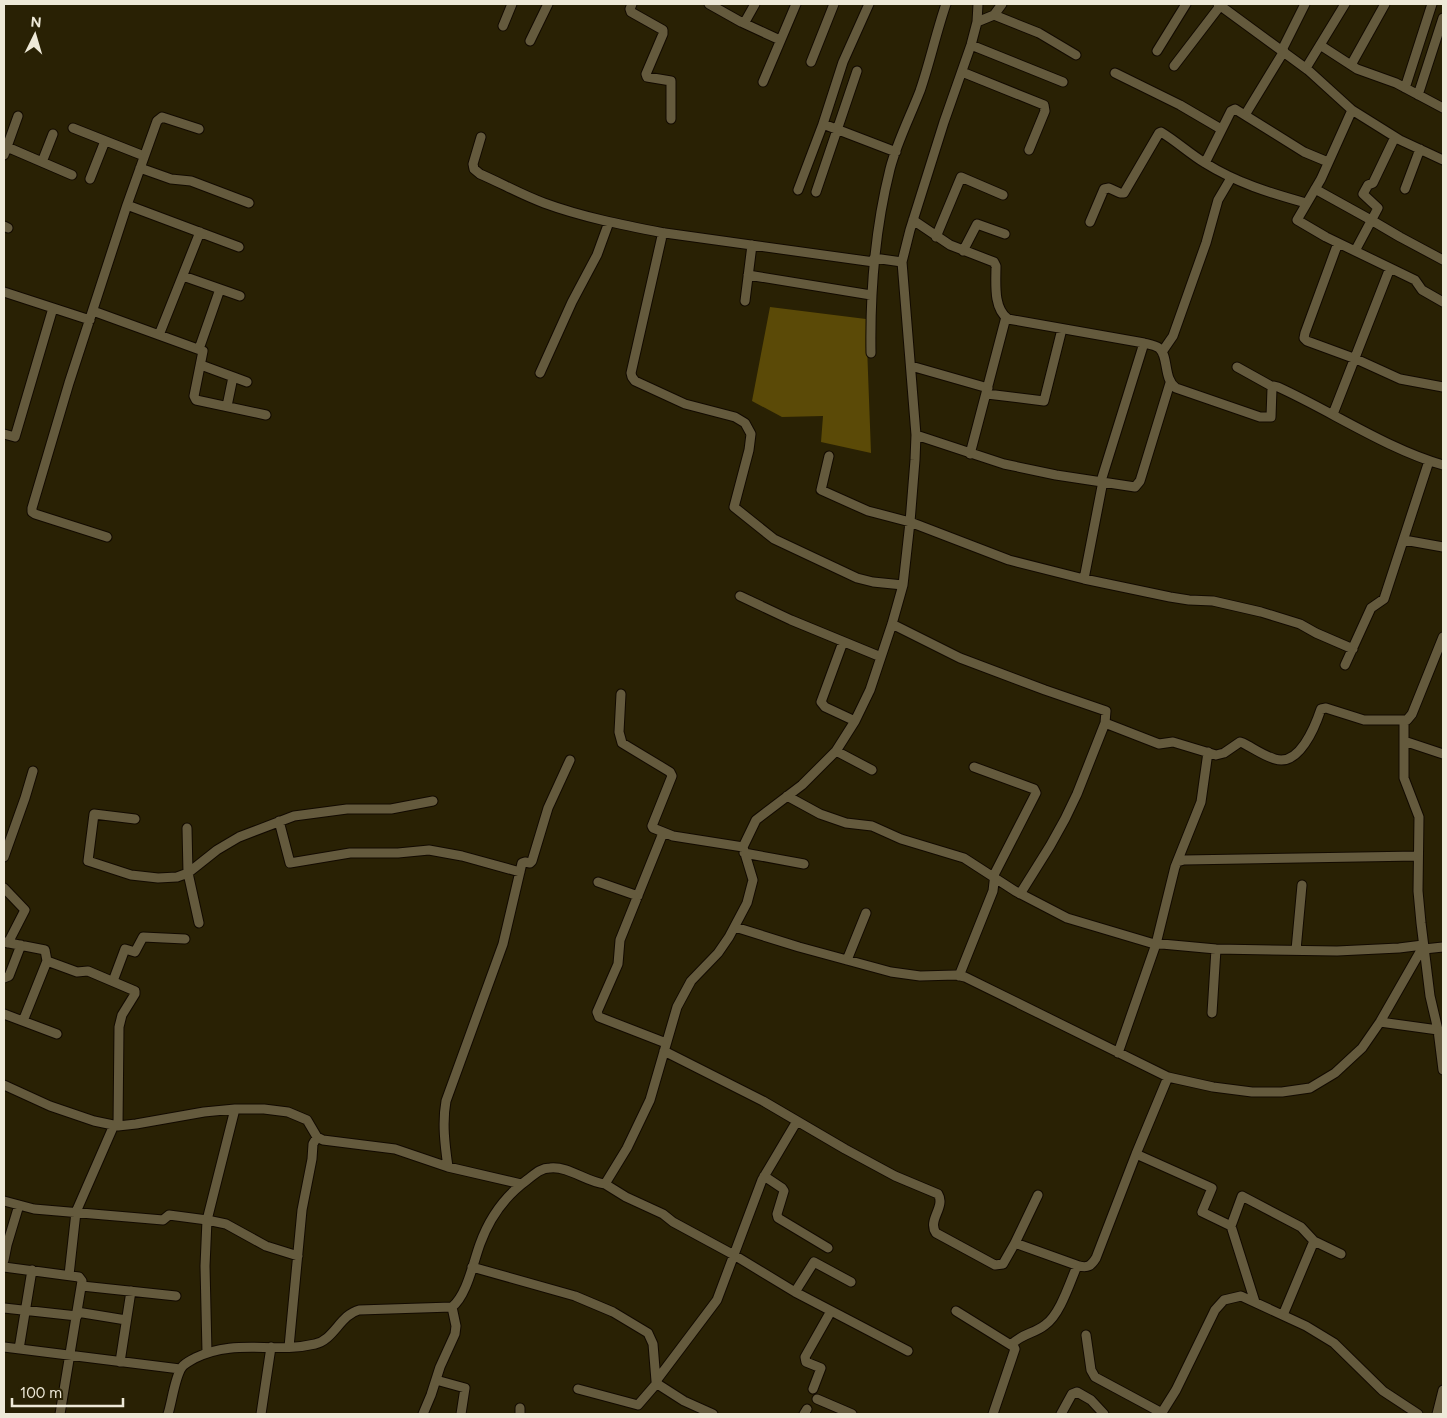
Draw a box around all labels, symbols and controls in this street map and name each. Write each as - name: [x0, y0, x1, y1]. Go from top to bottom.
- north arrow: [10, 10, 60, 60]
- text: N: [30, 14, 42, 31]
- scale bar: [12, 1376, 124, 1408]
- text: 100 m: [20, 1384, 62, 1402]

